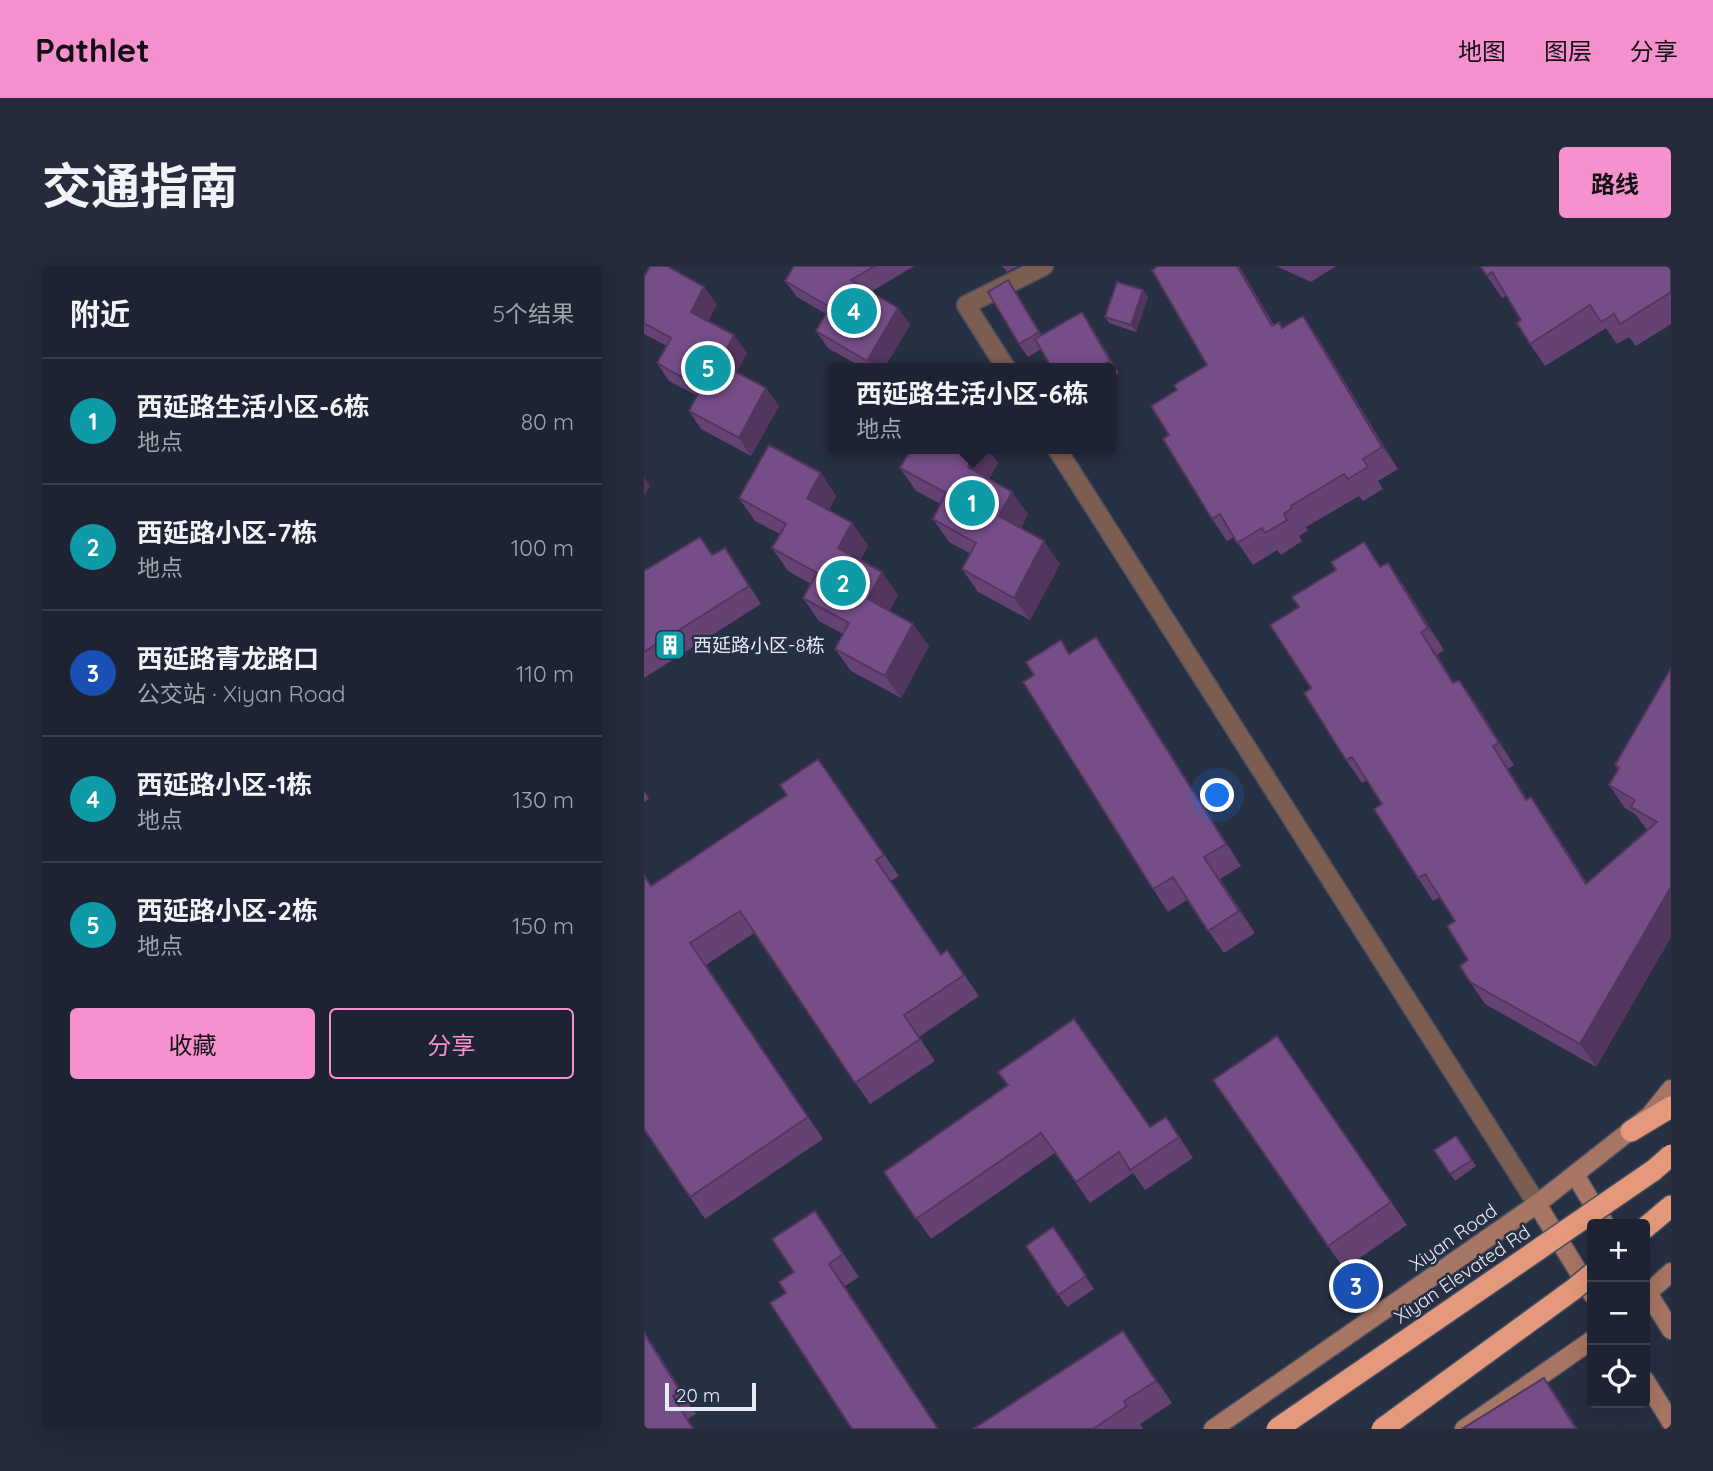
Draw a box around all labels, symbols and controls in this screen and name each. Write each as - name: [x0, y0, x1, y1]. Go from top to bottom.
- text: Pathlet: [35, 29, 150, 70]
- text: 地图: [1458, 36, 1506, 66]
- text: 图层: [1544, 36, 1592, 66]
- text: 分享: [1630, 36, 1678, 66]
- button: 路线: [1559, 147, 1671, 218]
- text: 交通指南: [42, 155, 238, 216]
- pin: 4: [831, 285, 877, 337]
- text: 附近: [70, 295, 130, 333]
- text: 5个结果: [492, 299, 574, 328]
- pin: 5: [685, 342, 731, 394]
- popup: [829, 363, 1116, 454]
- text: 西延路生活小区-6栋: [856, 377, 1089, 410]
- text: 西延路生活小区-6栋: [137, 390, 370, 423]
- text: 1: [89, 407, 97, 436]
- text: 80 m: [521, 407, 574, 436]
- text: 地点: [856, 414, 902, 443]
- text: 地点: [137, 427, 183, 456]
- pin: 1: [949, 477, 995, 529]
- text: 西延路小区-7栋: [137, 516, 318, 549]
- text: 2: [86, 533, 100, 562]
- text: 100 m: [511, 533, 574, 562]
- text: 地点: [137, 553, 183, 582]
- pin: 2: [820, 557, 866, 609]
- building icon: 西延路小区-8栋: [653, 628, 687, 662]
- place label: 西延路小区-8栋: [693, 633, 825, 657]
- text: 西延路青龙路口: [137, 642, 319, 675]
- text: 3: [87, 659, 99, 688]
- text: 110 m: [516, 659, 574, 688]
- text: 公交站 · Xiyan Road: [137, 679, 346, 708]
- text: 西延路小区-1栋: [137, 768, 312, 801]
- your location: [1200, 778, 1234, 812]
- text: 4: [86, 785, 100, 814]
- text: 130 m: [512, 785, 574, 814]
- text: 地点: [137, 805, 183, 834]
- text: 西延路小区-2栋: [137, 894, 318, 927]
- text: 5: [86, 911, 100, 940]
- text: 150 m: [512, 911, 574, 940]
- text: 地点: [137, 931, 183, 960]
- button: 收藏: [70, 1008, 315, 1079]
- button: 分享: [329, 1008, 574, 1079]
- street label: Xiyan Road: [1405, 1198, 1501, 1276]
- map controls: [1587, 1219, 1650, 1408]
- button: +: [1587, 1219, 1650, 1282]
- street label: Xiyan Elevated Rd: [1389, 1220, 1535, 1328]
- pin: 3: [1333, 1260, 1379, 1312]
- button: −: [1587, 1282, 1650, 1345]
- button: locate: [1587, 1345, 1650, 1408]
- scale bar: [665, 1380, 756, 1412]
- text: 20 m: [676, 1383, 720, 1407]

